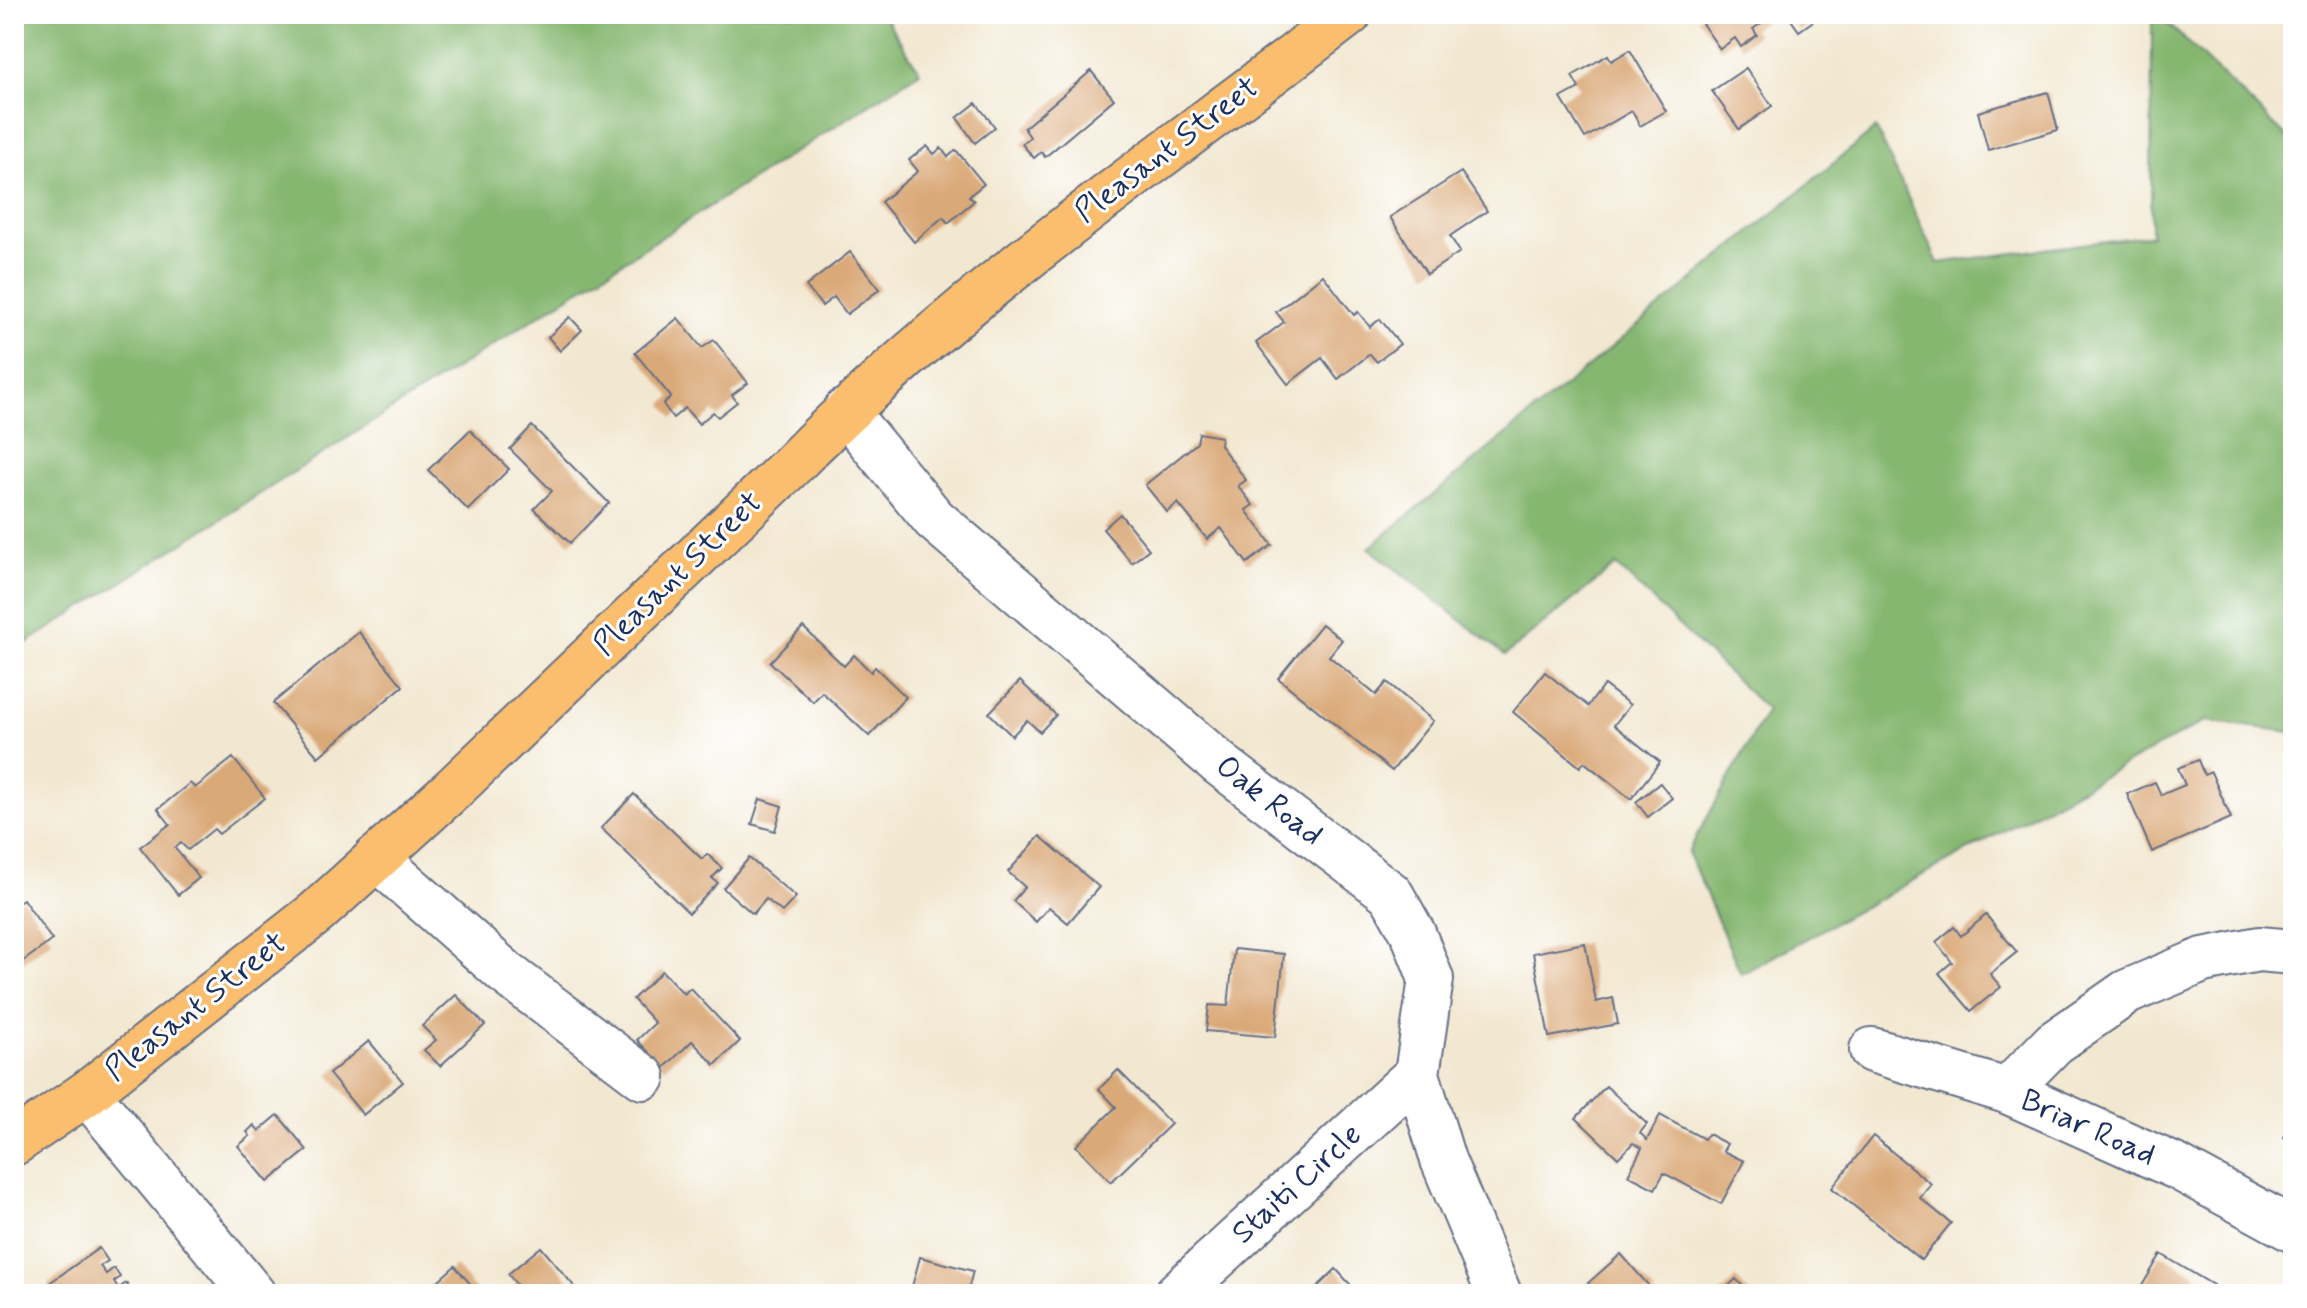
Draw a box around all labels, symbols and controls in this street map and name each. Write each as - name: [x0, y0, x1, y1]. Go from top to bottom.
- street label: Pleasant Street: [1067, 67, 1267, 233]
- street label: Pleasant Street: [584, 483, 772, 665]
- street label: Oak Road: [1207, 746, 1331, 856]
- street label: Pleasant Street: [96, 923, 296, 1091]
- street label: Briar Road: [2014, 1080, 2162, 1176]
- street label: Staiti Circle: [1223, 1114, 1371, 1254]

